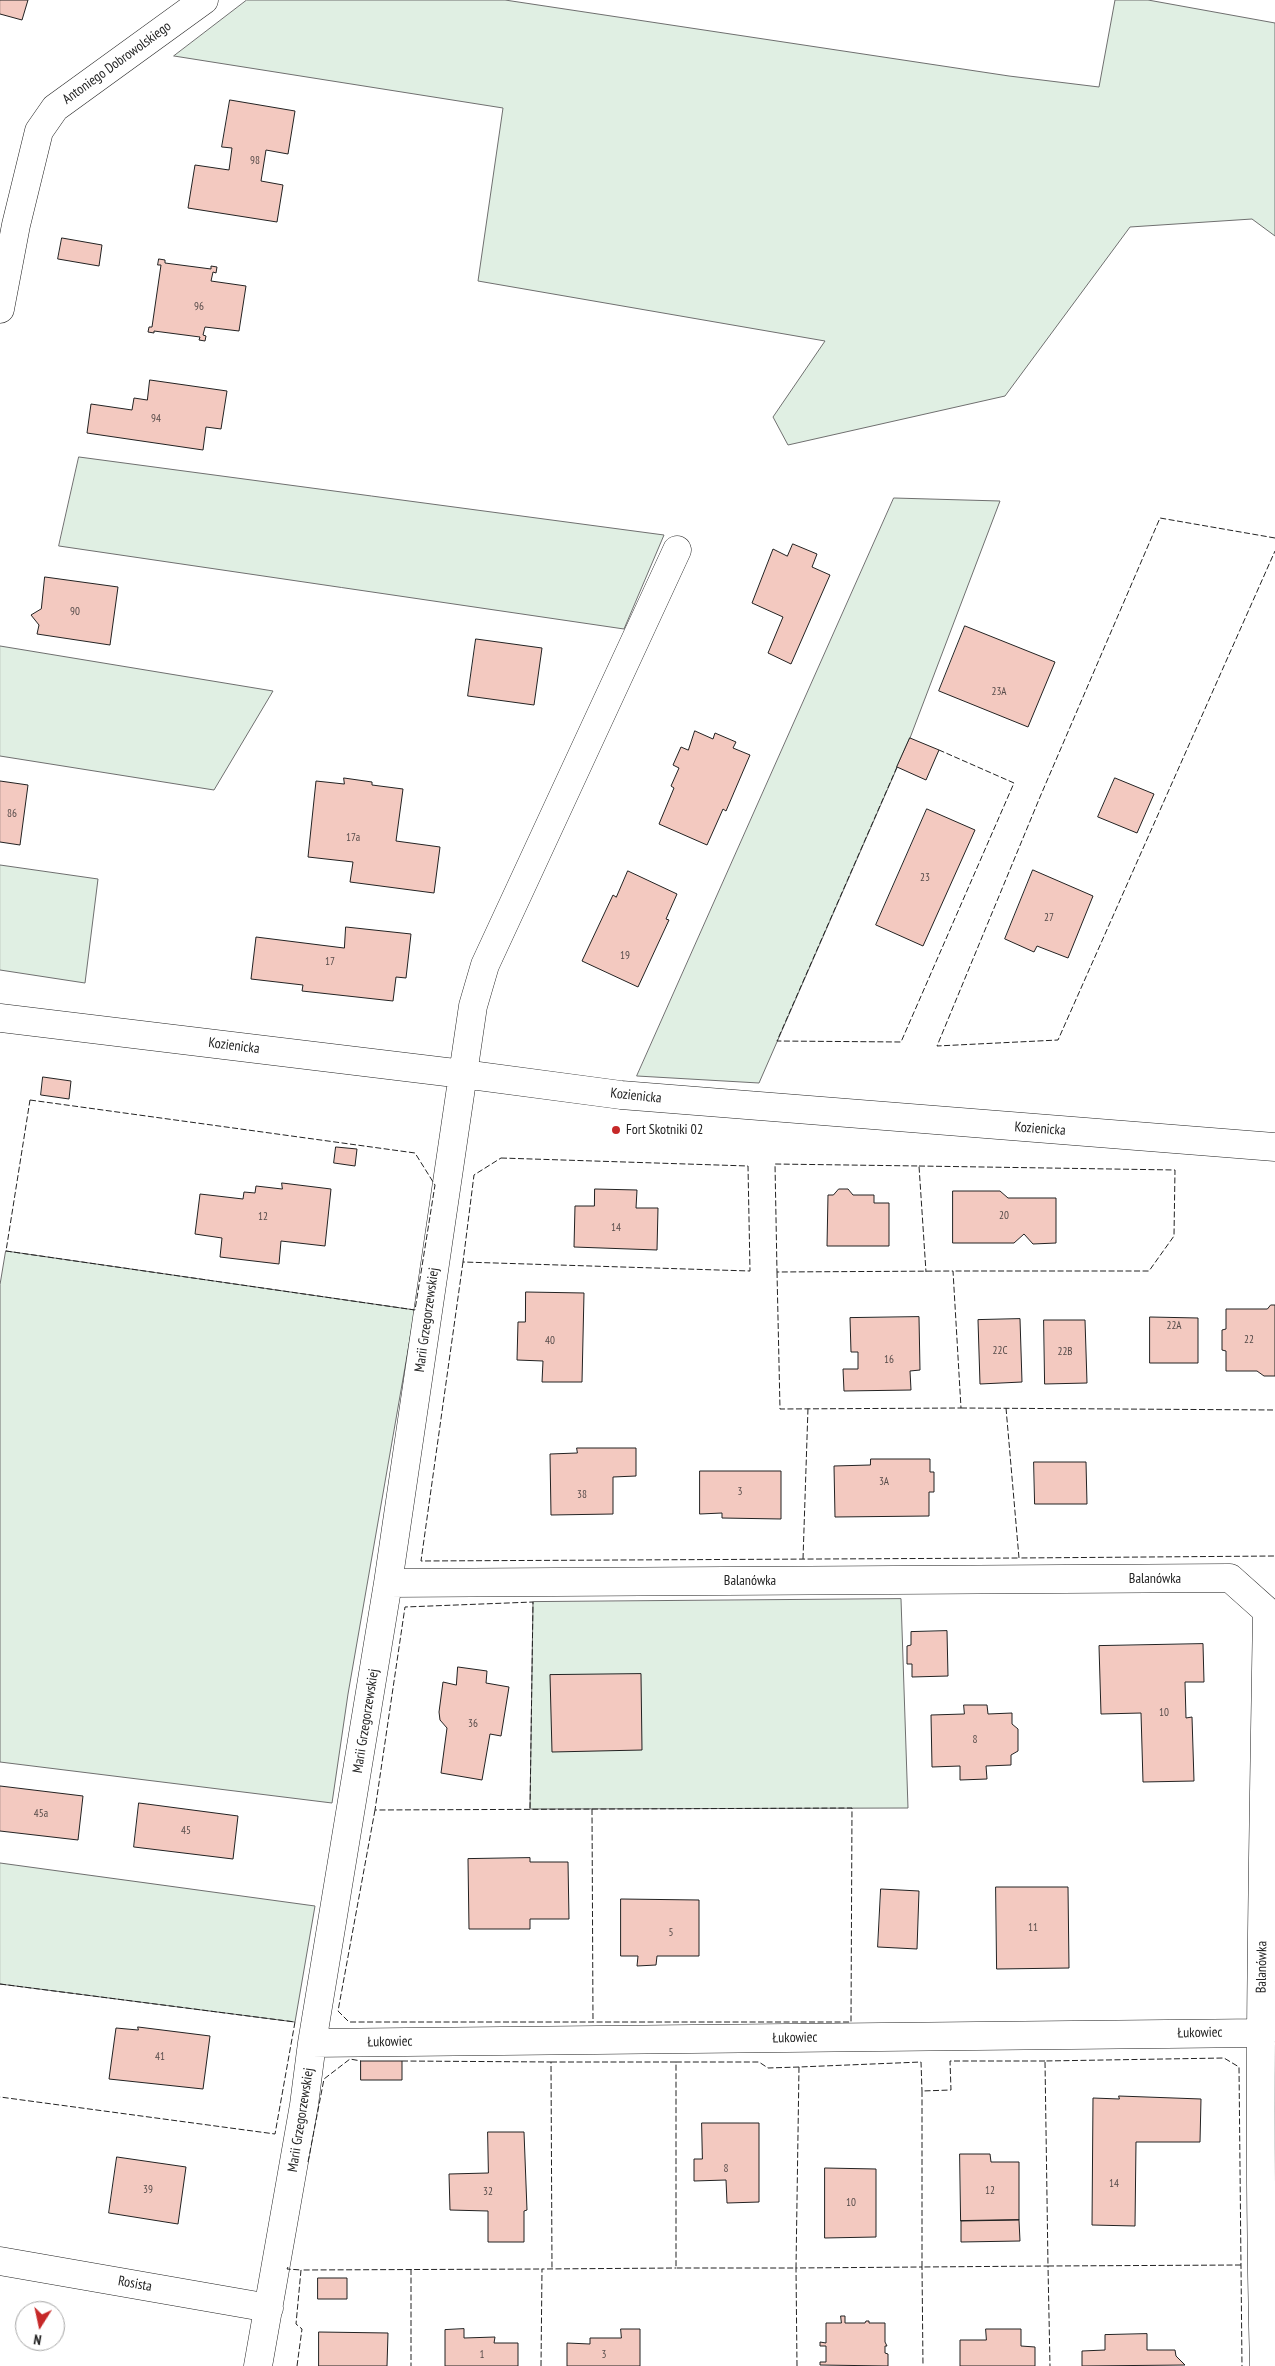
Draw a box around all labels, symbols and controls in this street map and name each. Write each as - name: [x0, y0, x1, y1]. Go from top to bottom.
- street label: Antoniego Dobrowolskiego: [59, 18, 175, 108]
- house number: 98: [250, 154, 260, 168]
- house number: 96: [194, 300, 204, 314]
- house number: 94: [151, 412, 161, 426]
- house number: 90: [70, 605, 80, 619]
- house number: 23A: [991, 685, 1007, 699]
- house number: 86: [7, 807, 17, 821]
- house number: 17a: [346, 831, 360, 845]
- house number: 23: [920, 871, 930, 885]
- house number: 27: [1044, 911, 1054, 925]
- house number: 19: [620, 949, 630, 963]
- house number: 17: [325, 955, 335, 969]
- street label: Kozienicka: [208, 1035, 260, 1057]
- street label: Kozienicka: [610, 1085, 662, 1107]
- street label: Kozienicka: [1014, 1119, 1066, 1139]
- place label: Fort Skotniki 02: [626, 1122, 703, 1138]
- marker: Fort Skotniki 02: [610, 1124, 622, 1136]
- house number: 20: [999, 1209, 1009, 1223]
- house number: 12: [258, 1210, 268, 1224]
- house number: 14: [611, 1221, 621, 1235]
- street label: Marii Grzegorzewskiej: [411, 1267, 443, 1373]
- house number: 22A: [1166, 1319, 1182, 1333]
- house number: 22: [1244, 1333, 1254, 1347]
- house number: 40: [545, 1334, 555, 1348]
- house number: 22C: [993, 1344, 1007, 1358]
- house number: 22B: [1057, 1345, 1073, 1359]
- house number: 16: [884, 1353, 894, 1367]
- house number: 3A: [879, 1475, 889, 1489]
- house number: 3: [738, 1485, 742, 1499]
- house number: 38: [577, 1488, 587, 1502]
- street label: Balanówka: [1129, 1571, 1181, 1587]
- street label: Balanówka: [724, 1573, 776, 1589]
- street label: Marii Grzegorzewskiej: [349, 1668, 383, 1774]
- house number: 10: [1159, 1706, 1169, 1720]
- house number: 36: [468, 1717, 478, 1731]
- house number: 8: [973, 1733, 977, 1747]
- house number: 45a: [34, 1807, 48, 1821]
- house number: 45: [181, 1824, 191, 1838]
- house number: 11: [1028, 1921, 1038, 1935]
- house number: 5: [669, 1926, 673, 1940]
- street label: Balanówka: [1253, 1941, 1271, 1993]
- street label: Łukowiec: [1177, 2024, 1223, 2042]
- street label: Łukowiec: [772, 2029, 818, 2047]
- street label: Łukowiec: [367, 2033, 413, 2051]
- house number: 41: [155, 2050, 165, 2064]
- street label: Marii Grzegorzewskiej: [284, 2067, 318, 2173]
- house number: 8: [724, 2162, 728, 2176]
- house number: 14: [1109, 2177, 1119, 2191]
- house number: 39: [143, 2183, 153, 2197]
- house number: 12: [985, 2184, 995, 2198]
- house number: 32: [483, 2185, 493, 2199]
- house number: 10: [846, 2196, 856, 2210]
- street label: Rosista: [117, 2273, 153, 2295]
- north arrow: [15, 2301, 65, 2351]
- text: N: [32, 2330, 43, 2349]
- house number: 1: [480, 2348, 484, 2362]
- house number: 3: [602, 2348, 606, 2362]

